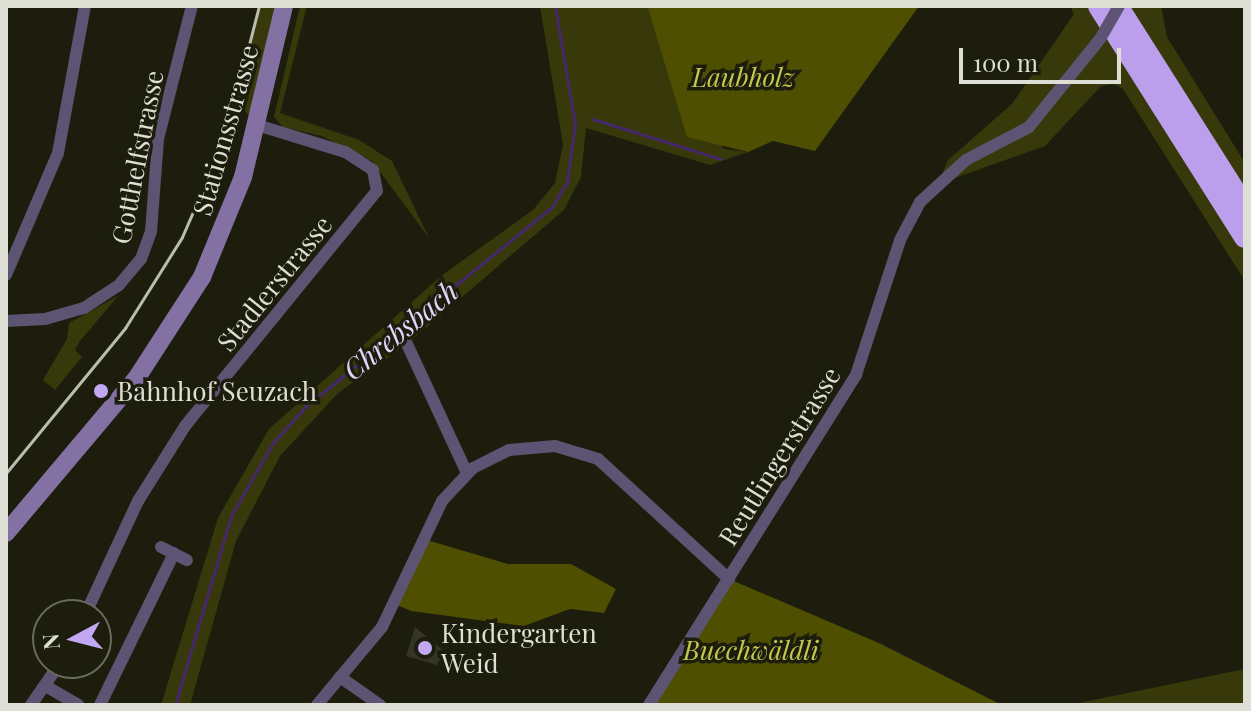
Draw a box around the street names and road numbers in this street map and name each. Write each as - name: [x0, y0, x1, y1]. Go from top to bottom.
- street label: Stationsstrasse: [186, 41, 264, 219]
- street label: Gotthelfstrasse: [105, 68, 169, 246]
- street label: Stadlerstrasse: [210, 209, 338, 357]
- street label: Reutlingerstrasse: [712, 361, 846, 551]

